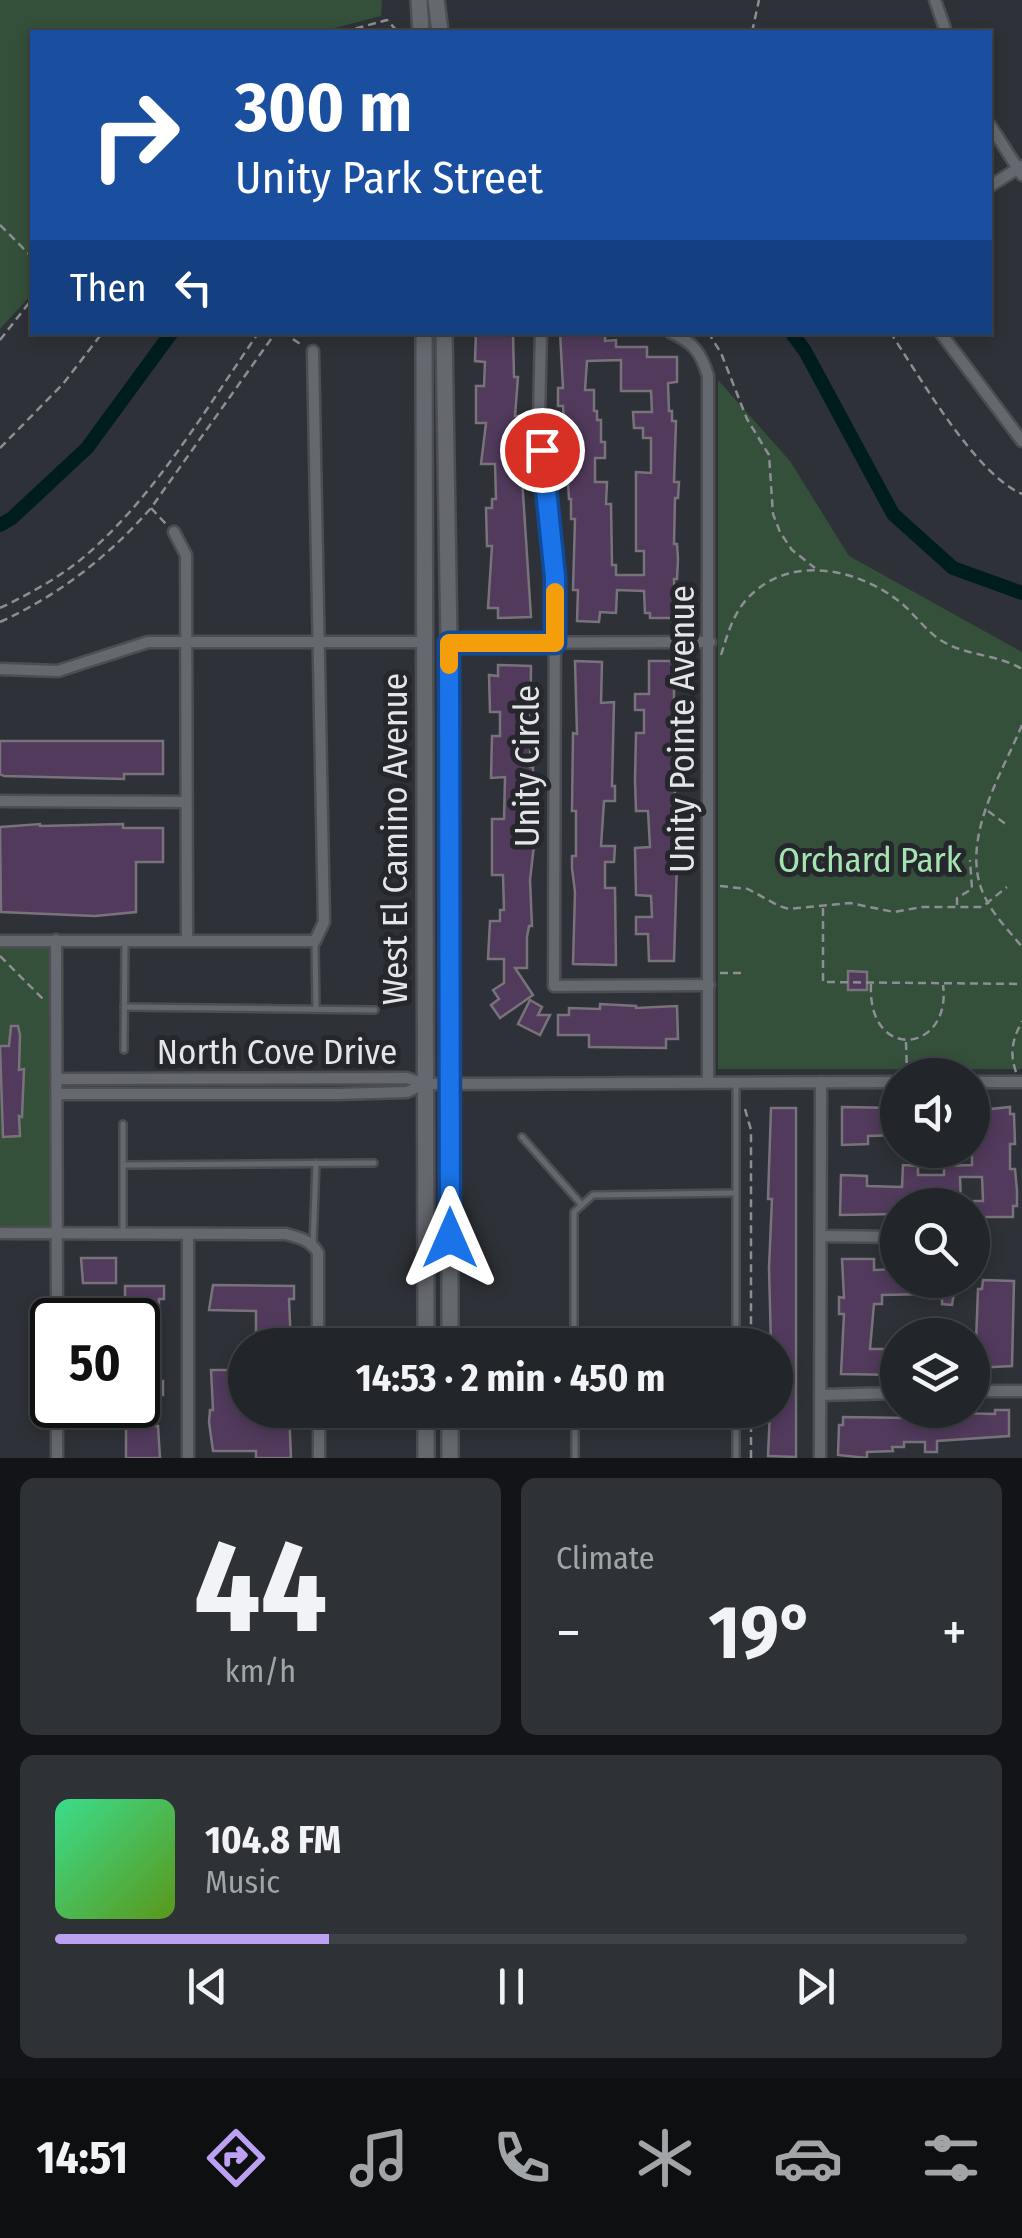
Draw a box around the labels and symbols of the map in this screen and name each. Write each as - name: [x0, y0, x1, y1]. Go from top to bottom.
- pin: [500, 408, 585, 493]
- street label: Unity Pointe Avenue: [661, 585, 703, 873]
- street label: West El Camino Avenue: [374, 673, 416, 1005]
- street label: Unity Circle: [506, 685, 548, 847]
- park label: Orchard Park: [778, 839, 963, 881]
- street label: North Cove Drive: [157, 1031, 397, 1073]
- position arrow: [398, 1186, 502, 1290]
- speed limit sign: 50: [30, 1298, 160, 1428]

